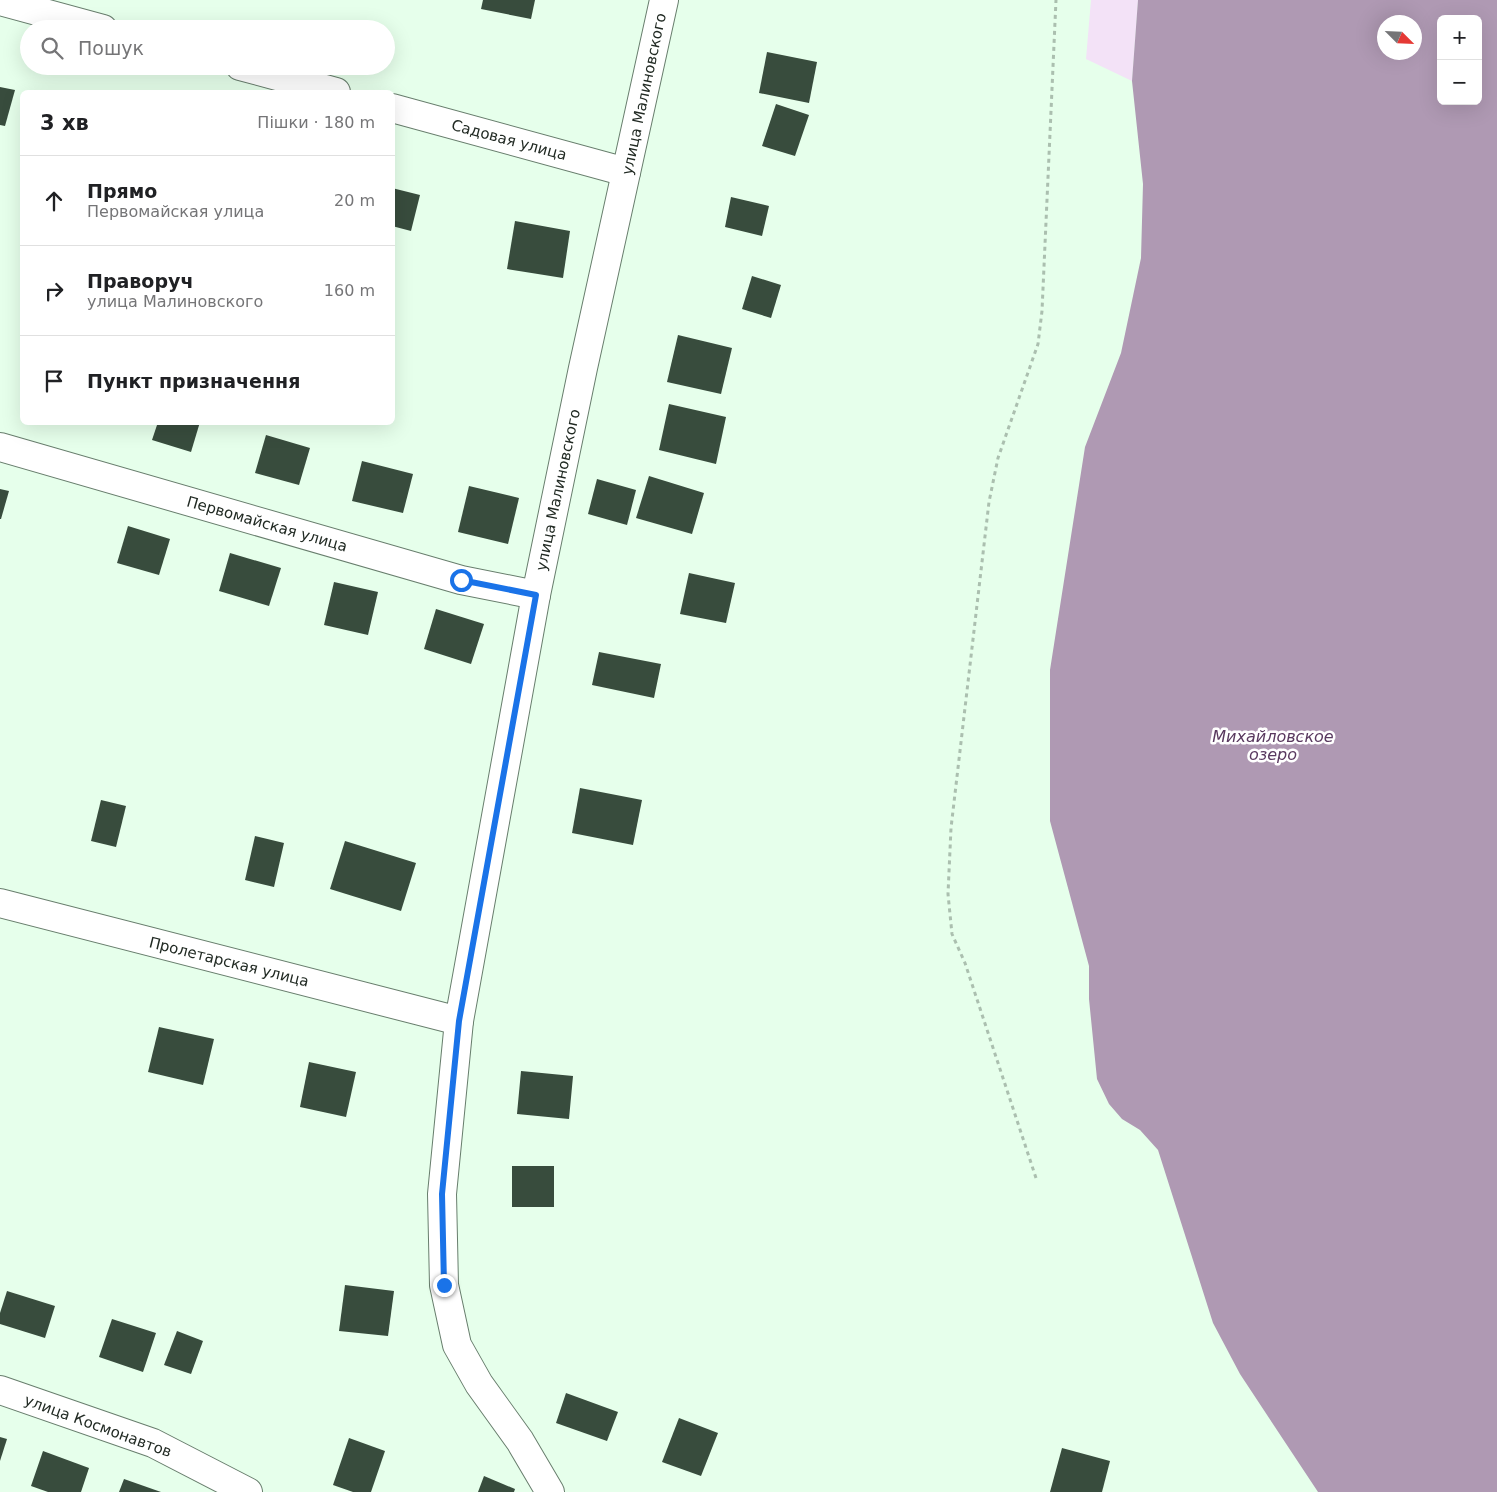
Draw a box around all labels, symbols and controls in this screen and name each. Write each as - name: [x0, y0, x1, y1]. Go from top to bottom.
- street label: улица Малиновского: [618, 11, 670, 177]
- north arrow: [1377, 15, 1422, 60]
- map controls: [1437, 15, 1482, 105]
- button: +: [1437, 15, 1482, 60]
- search box: [20, 20, 395, 75]
- icon: search: [38, 34, 66, 62]
- text: Пошук: [78, 37, 144, 59]
- button: −: [1437, 60, 1482, 105]
- text: 3 хв: [40, 111, 89, 135]
- text: Пішки · 180 m: [257, 113, 375, 132]
- street label: Садовая улица: [449, 116, 569, 164]
- text: Прямо: [87, 180, 157, 202]
- icon: ahead: [40, 187, 68, 215]
- text: 20 m: [334, 191, 375, 210]
- text: Первомайская улица: [87, 202, 264, 221]
- text: Праворуч: [87, 270, 193, 292]
- icon: right: [40, 277, 68, 305]
- text: 160 m: [324, 281, 375, 300]
- text: улица Малиновского: [87, 292, 263, 311]
- icon: arrive: [40, 367, 68, 395]
- text: Пункт призначення: [87, 370, 300, 392]
- street label: улица Малиновского: [532, 407, 584, 573]
- street label: Первомайская улица: [185, 492, 349, 556]
- route start: [450, 569, 473, 592]
- water label: Михайловское озеро: [1212, 727, 1334, 764]
- street label: Пролетарская улица: [147, 933, 311, 991]
- route end: [433, 1274, 456, 1297]
- street label: улица Космонавтов: [22, 1391, 174, 1461]

